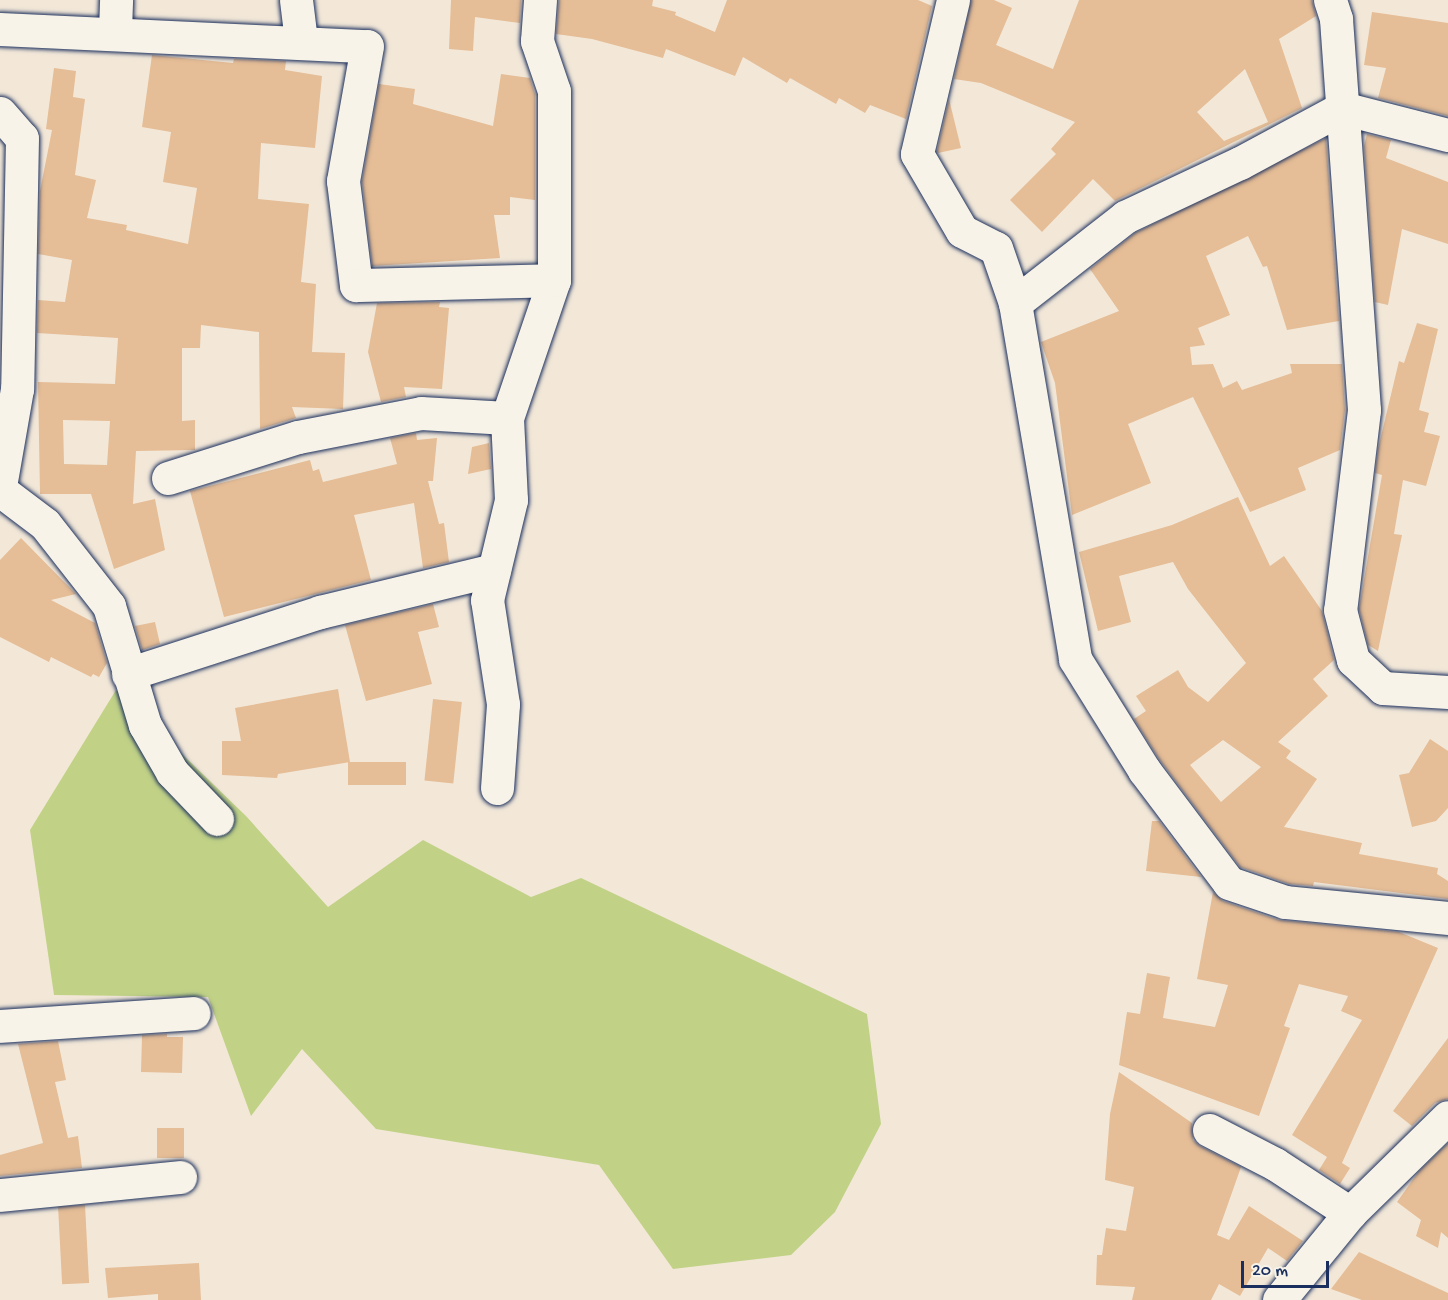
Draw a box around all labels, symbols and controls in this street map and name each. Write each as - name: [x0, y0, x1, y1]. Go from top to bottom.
- scale bar: [1244, 1249, 1332, 1287]
- text: 20 m: [1252, 1261, 1288, 1282]

